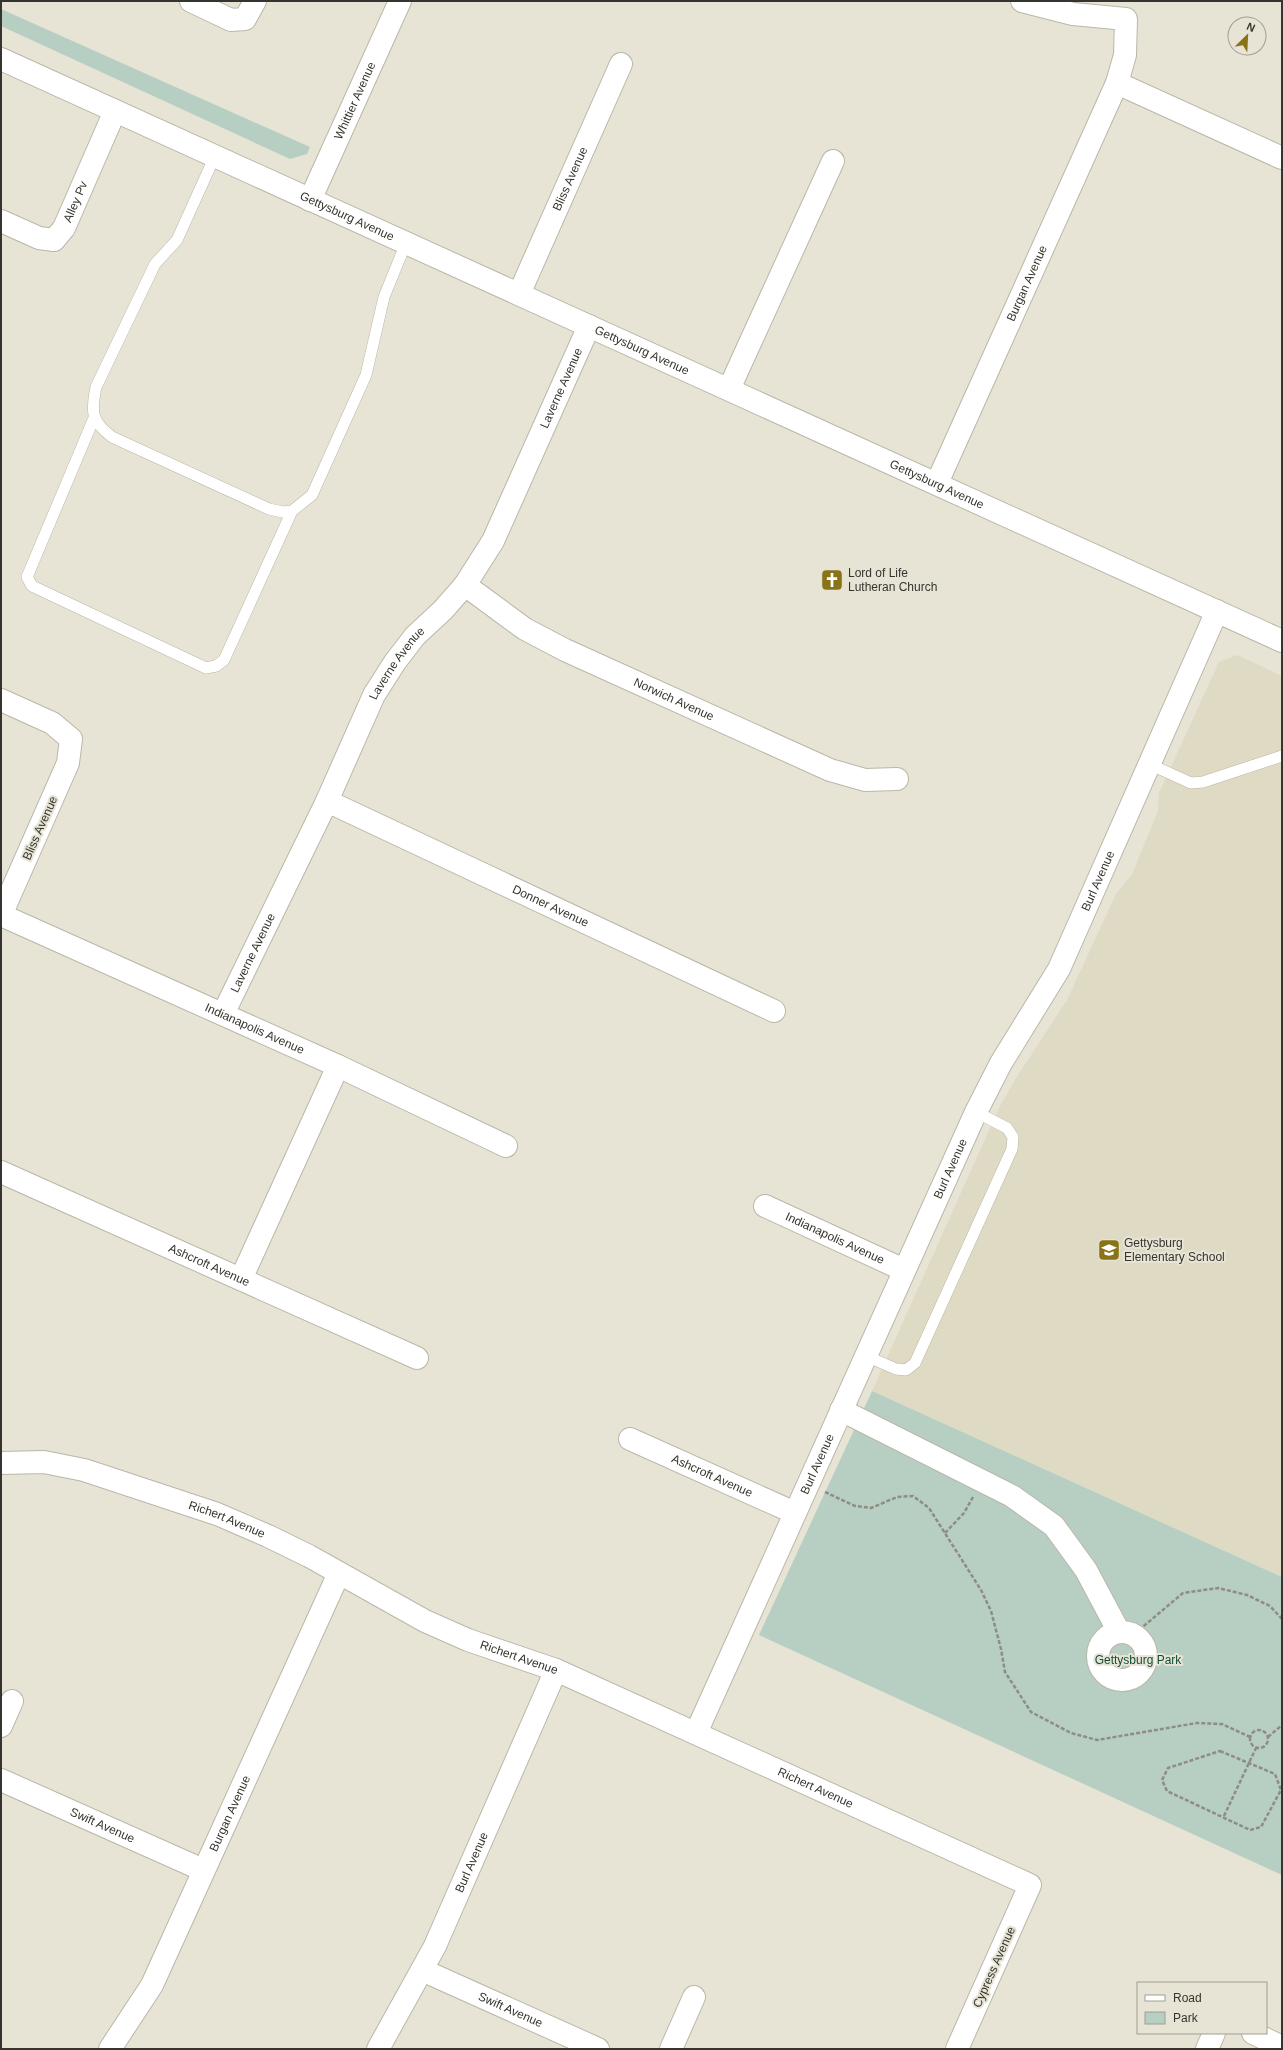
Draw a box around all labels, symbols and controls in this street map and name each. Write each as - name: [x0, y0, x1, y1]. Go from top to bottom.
- north arrow: [1227, 16, 1267, 56]
- text: N: [1245, 20, 1257, 34]
- street label: Whittier Avenue: [331, 59, 379, 142]
- street label: Bliss Avenue: [550, 144, 591, 213]
- street label: Alley Pv: [60, 179, 91, 224]
- street label: Gettysburg Avenue: [298, 189, 397, 244]
- street label: Burgan Avenue: [1004, 243, 1050, 324]
- street label: Gettysburg Avenue: [593, 323, 692, 378]
- street label: Laverne Avenue: [537, 345, 585, 431]
- street label: Gettysburg Avenue: [888, 457, 987, 512]
- place label: Lord of Life Lutheran Church: [848, 566, 937, 594]
- church icon: Lord of Life Lutheran Church: [819, 567, 845, 593]
- street label: Laverne Avenue: [366, 624, 428, 702]
- street label: Norwich Avenue: [631, 675, 716, 724]
- street label: Bliss Avenue: [20, 794, 60, 862]
- street label: Burl Avenue: [1078, 848, 1117, 913]
- street label: Donner Avenue: [510, 882, 591, 930]
- street label: Laverne Avenue: [228, 911, 278, 995]
- street label: Indianapolis Avenue: [203, 1000, 307, 1057]
- street label: Burl Avenue: [931, 1136, 970, 1201]
- street label: Indianapolis Avenue: [783, 1209, 887, 1267]
- place label: Gettysburg Elementary School: [1124, 1236, 1225, 1264]
- school or university icon: Gettysburg Elementary School: [1096, 1237, 1122, 1263]
- street label: Ashcroft Avenue: [166, 1241, 252, 1289]
- street label: Burl Avenue: [798, 1431, 837, 1496]
- street label: Ashcroft Avenue: [669, 1452, 755, 1500]
- street label: Richert Avenue: [187, 1498, 268, 1541]
- street label: Richert Avenue: [478, 1638, 560, 1677]
- park label: Gettysburg Park: [1095, 1653, 1182, 1667]
- street label: Richert Avenue: [776, 1765, 856, 1811]
- street label: Burgan Avenue: [207, 1773, 253, 1854]
- street label: Swift Avenue: [68, 1805, 137, 1846]
- street label: Burl Avenue: [452, 1830, 491, 1895]
- street label: Cypress Avenue: [970, 1924, 1018, 2010]
- legend: [1137, 1982, 1267, 2034]
- street label: Swift Avenue: [476, 1989, 545, 2030]
- text: Road: [1173, 1991, 1202, 2005]
- text: Park: [1173, 2011, 1199, 2025]

